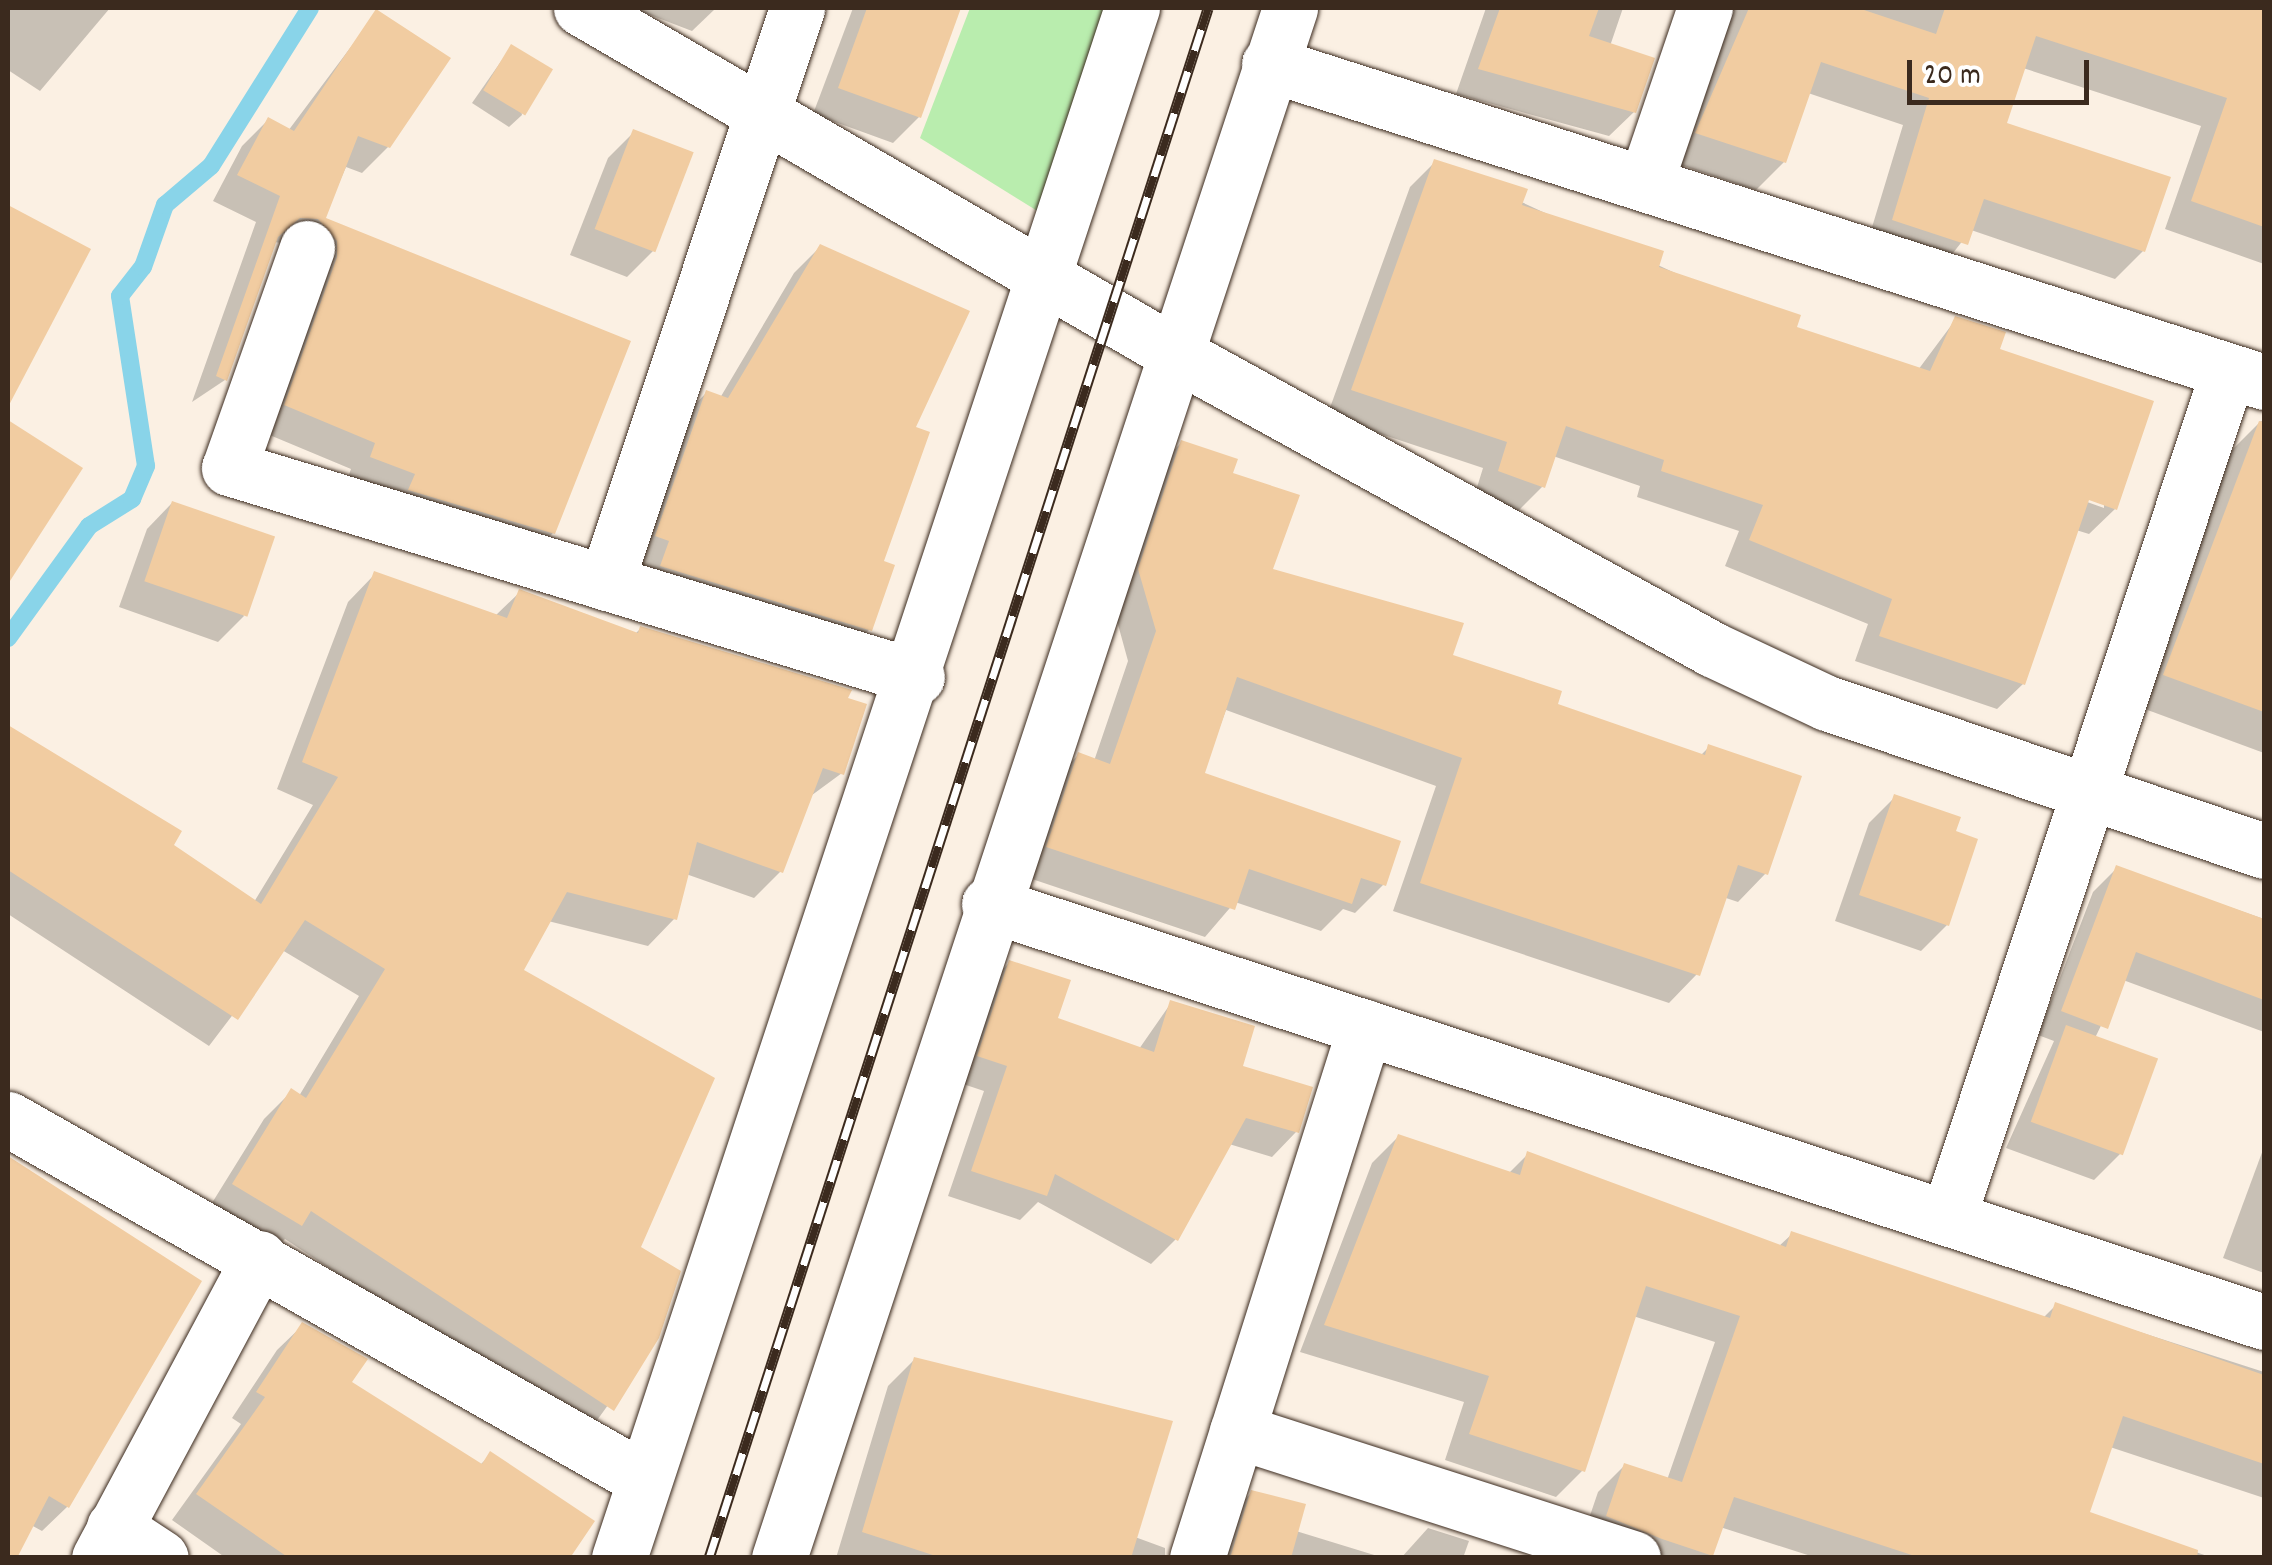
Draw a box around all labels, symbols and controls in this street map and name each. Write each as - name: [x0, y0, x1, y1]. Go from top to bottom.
- scale bar: [1912, 40, 2094, 102]
- text: 20 m: [1924, 56, 1981, 99]

